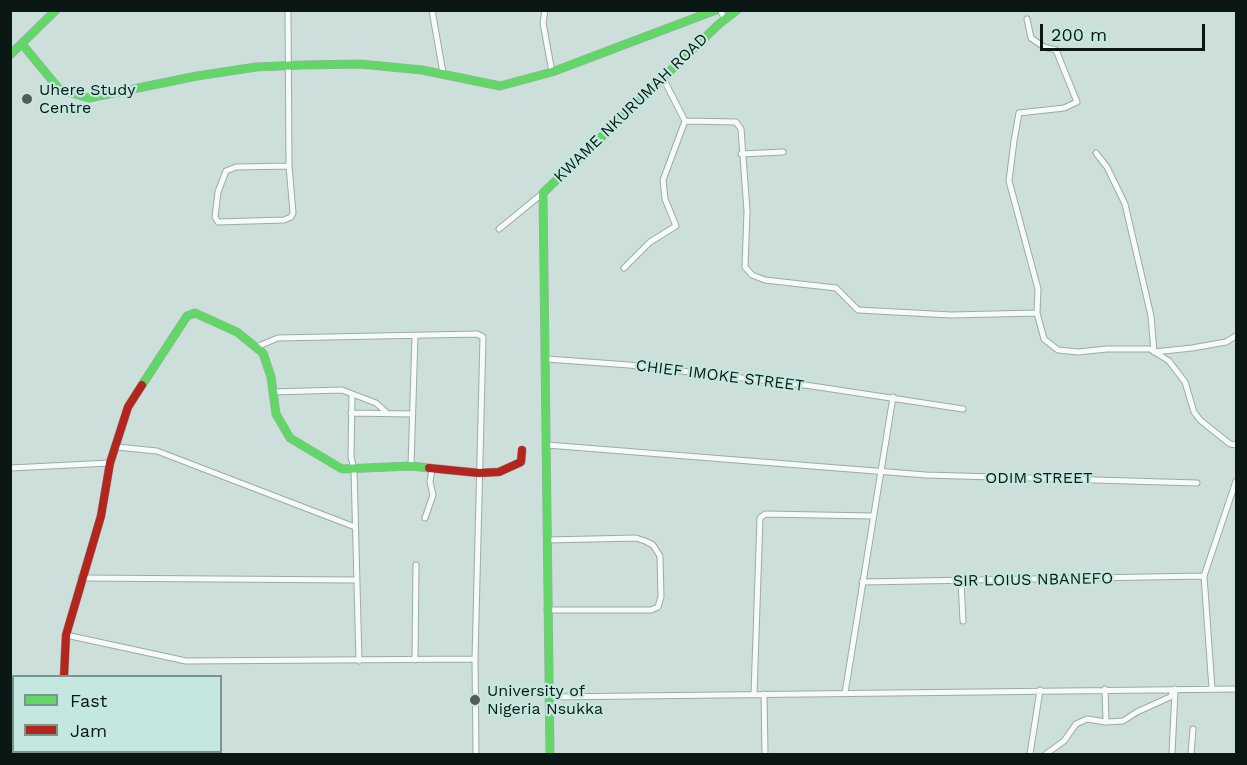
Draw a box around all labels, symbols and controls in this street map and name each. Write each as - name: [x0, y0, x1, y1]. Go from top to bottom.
- scale bar: [1043, 12, 1208, 50]
- text: 200 m: [1051, 24, 1107, 45]
- street label: KWAME NKURUMAH ROAD: [550, 29, 712, 187]
- place label: Uhere Study Centre: [39, 80, 135, 118]
- marker: Uhere Study Centre: [20, 92, 34, 106]
- street label: CHIEF IMOKE STREET: [635, 356, 805, 396]
- street label: ODIM STREET: [985, 468, 1093, 488]
- street label: SIR LOIUS NBANEFO: [953, 569, 1113, 591]
- legend: [12, 675, 222, 753]
- place label: University of Nigeria Nsukka: [487, 681, 603, 719]
- text: Fast: [70, 690, 107, 711]
- marker: University of Nigeria Nsukka: [468, 693, 482, 707]
- text: Jam: [70, 720, 107, 741]

